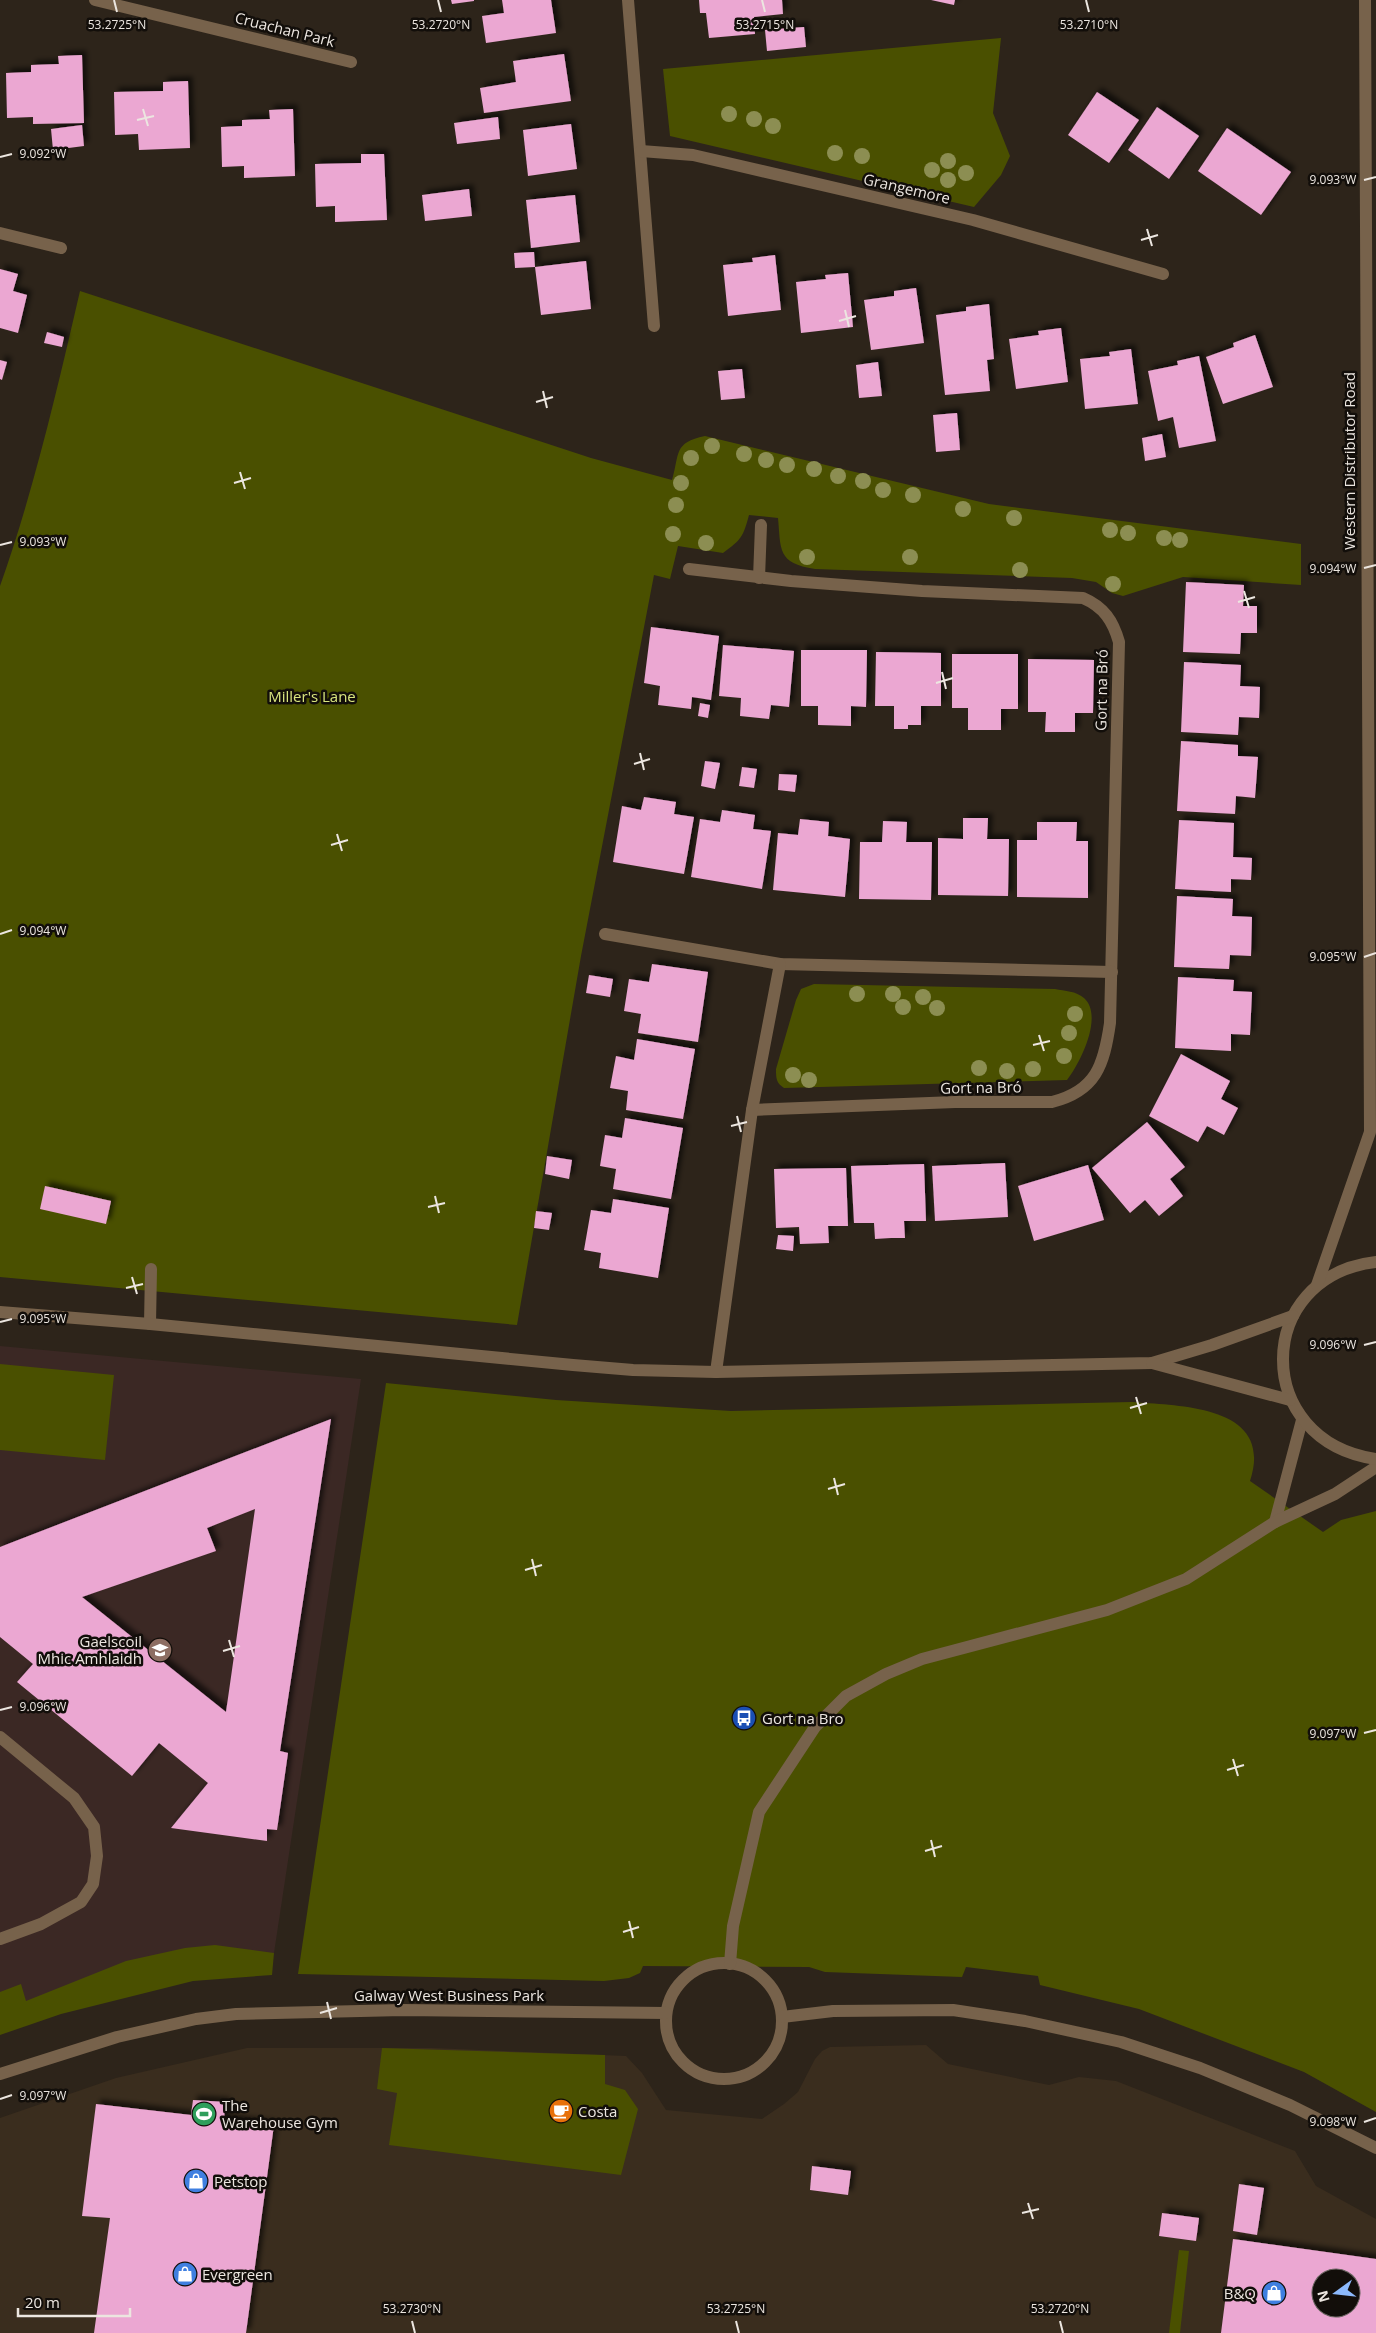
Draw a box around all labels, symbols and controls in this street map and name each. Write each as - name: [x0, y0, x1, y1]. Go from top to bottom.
- street label: Cruachan Park: [233, 7, 337, 51]
- text: 53.2725°N: [88, 16, 146, 33]
- text: 53.2720°N: [412, 16, 470, 33]
- text: 53.2715°N: [736, 16, 794, 33]
- text: 53.2710°N: [1060, 16, 1118, 33]
- text: 9.092°W: [20, 145, 66, 162]
- street label: Grangemore: [862, 168, 952, 208]
- text: 9.093°W: [1310, 171, 1356, 188]
- street label: Western Distributor Road: [1339, 372, 1359, 550]
- text: 9.093°W: [20, 533, 66, 550]
- text: 9.094°W: [1310, 560, 1356, 577]
- street label: Gort na Bró: [1090, 649, 1112, 731]
- park label: Miller's Lane: [268, 686, 356, 706]
- text: 9.094°W: [20, 922, 66, 939]
- text: 9.095°W: [1310, 948, 1356, 965]
- street label: Gort na Bró: [940, 1076, 1022, 1098]
- text: 9.095°W: [20, 1310, 66, 1327]
- text: 9.096°W: [1310, 1336, 1356, 1353]
- place label: Gaelscoil Mhic Amhlaidh: [38, 1631, 142, 1668]
- school or university icon: Gaelscoil Mhic Amhlaidh: [147, 1637, 173, 1663]
- text: 9.096°W: [20, 1698, 66, 1715]
- bus stop icon: Gort na Bro: [731, 1705, 757, 1731]
- place label: Gort na Bro: [762, 1708, 844, 1728]
- text: 9.097°W: [1310, 1725, 1356, 1742]
- street label: Galway West Business Park: [354, 1985, 544, 2005]
- text: 9.097°W: [20, 2087, 66, 2104]
- place label: The Warehouse Gym: [222, 2095, 338, 2132]
- cafe icon: Costa: [548, 2098, 574, 2124]
- sports icon: The Warehouse Gym: [191, 2101, 217, 2127]
- place label: Costa: [578, 2101, 617, 2121]
- text: 9.098°W: [1310, 2113, 1356, 2130]
- shop icon: Petstop: [183, 2168, 209, 2194]
- place label: Petstop: [214, 2171, 268, 2191]
- shop icon: Evergreen: [172, 2261, 198, 2287]
- place label: Evergreen: [202, 2264, 273, 2284]
- north arrow: [1311, 2268, 1361, 2318]
- shop icon: B&Q: [1261, 2280, 1287, 2306]
- place label: B&Q: [1224, 2283, 1256, 2303]
- scale bar: [18, 2286, 130, 2318]
- text: N: [1312, 2289, 1334, 2304]
- text: 20 m: [25, 2292, 60, 2312]
- text: 53.2730°N: [383, 2300, 441, 2317]
- text: 53.2725°N: [707, 2300, 765, 2317]
- text: 53.2720°N: [1031, 2300, 1089, 2317]

